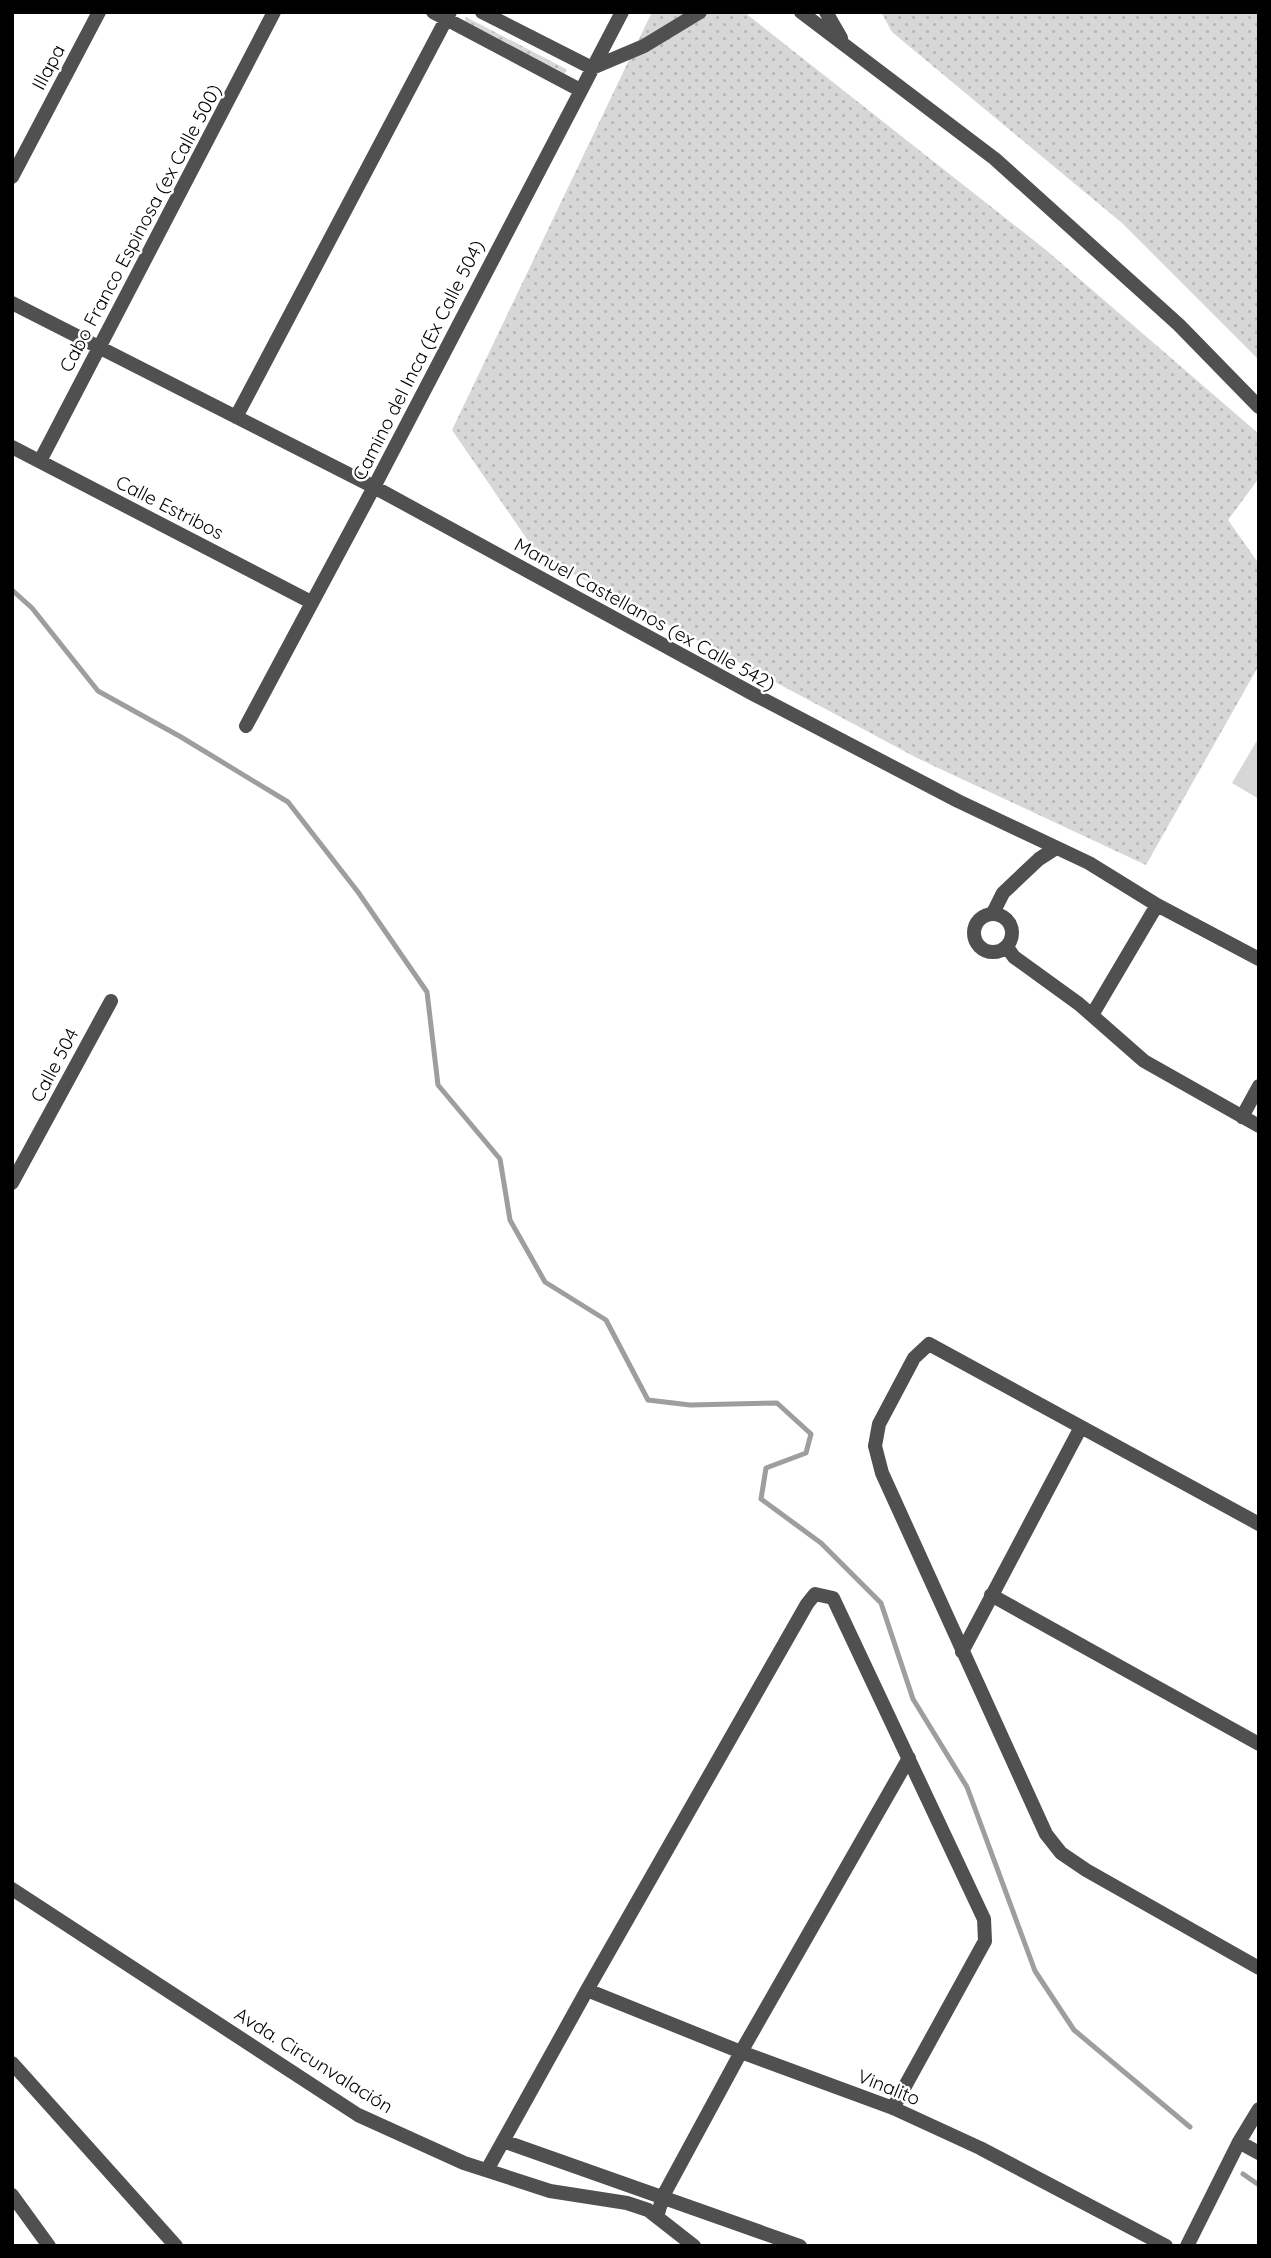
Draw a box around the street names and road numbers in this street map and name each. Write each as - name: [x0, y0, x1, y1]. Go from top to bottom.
- street label: Illapa: [26, 40, 70, 94]
- street label: Cabo Franco Espinosa (ex Calle 500): [54, 80, 226, 376]
- street label: Camino del Inca (Ex Calle 504): [347, 236, 489, 484]
- street label: Calle Estribos: [112, 470, 228, 544]
- street label: Manuel Castellanos (ex Calle 542): [510, 532, 780, 696]
- street label: Calle 504: [25, 1024, 83, 1106]
- street label: Avda. Circunvalación: [230, 2002, 398, 2118]
- street label: Vinalito: [854, 2064, 924, 2110]

